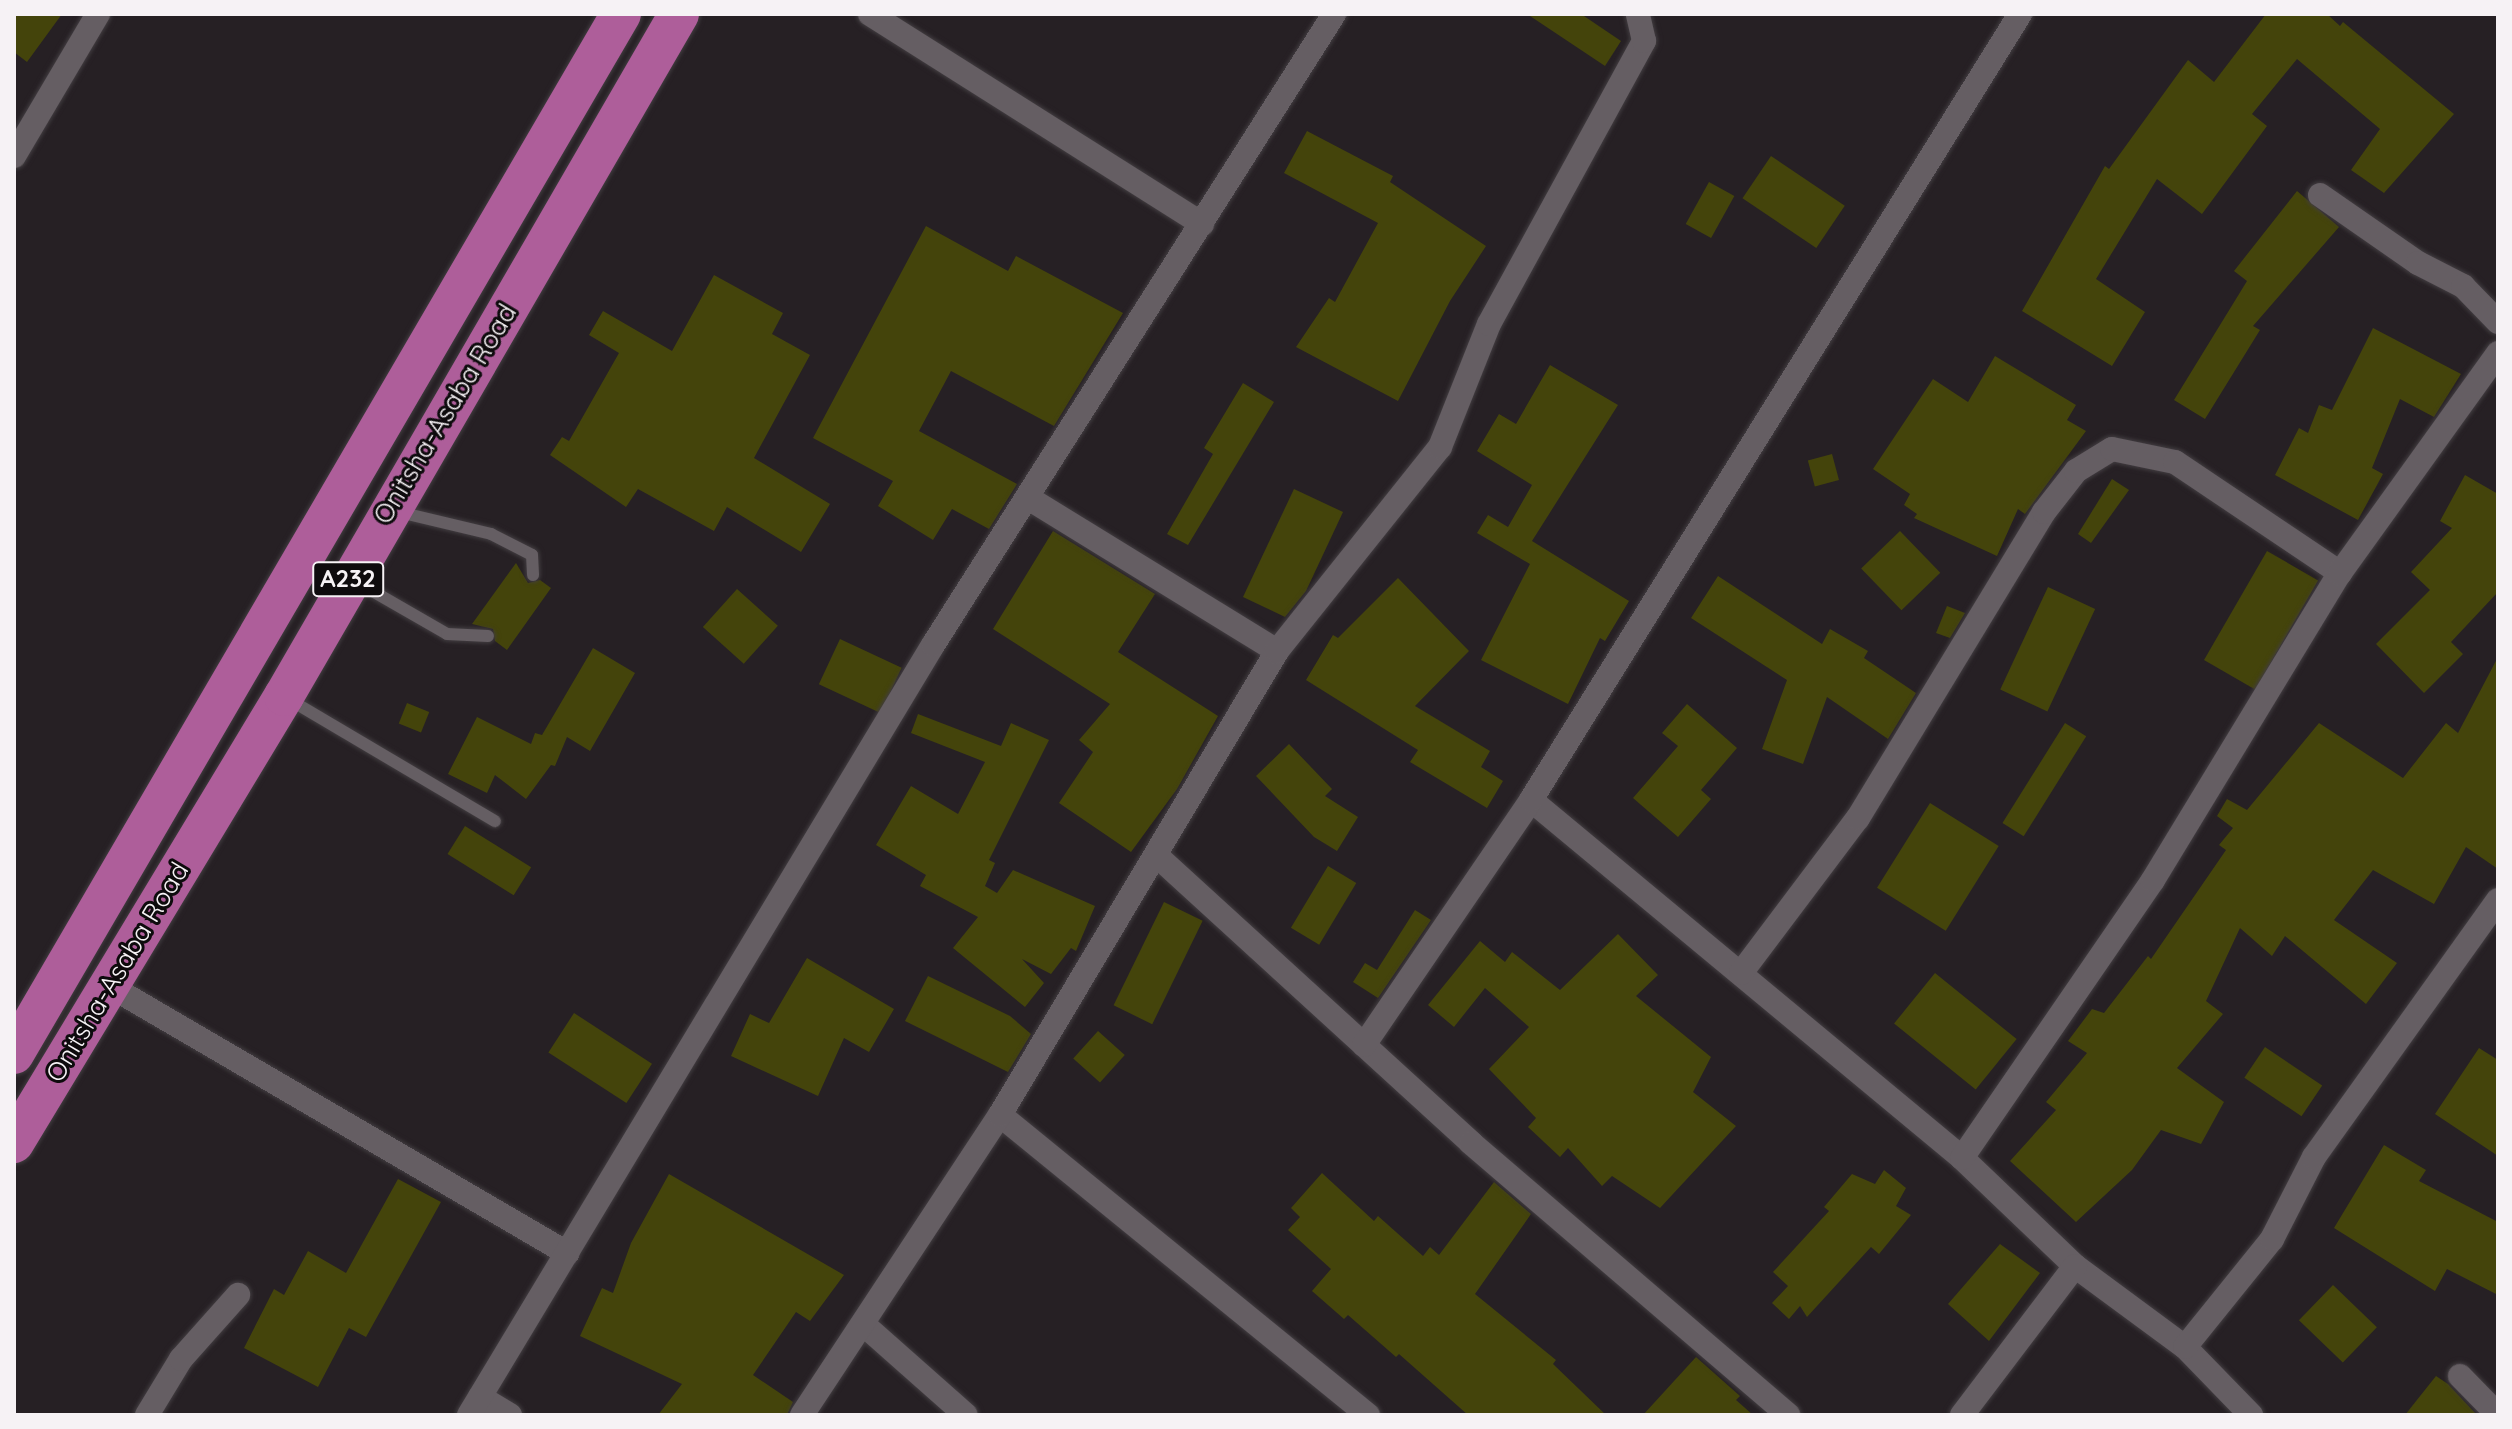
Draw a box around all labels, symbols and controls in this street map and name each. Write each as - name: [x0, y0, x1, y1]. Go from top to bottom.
- street label: Onitsha-Asaba Road: [367, 298, 523, 530]
- road number: A232: [312, 559, 384, 599]
- street label: Onitsha-Asaba Road: [39, 856, 195, 1088]

